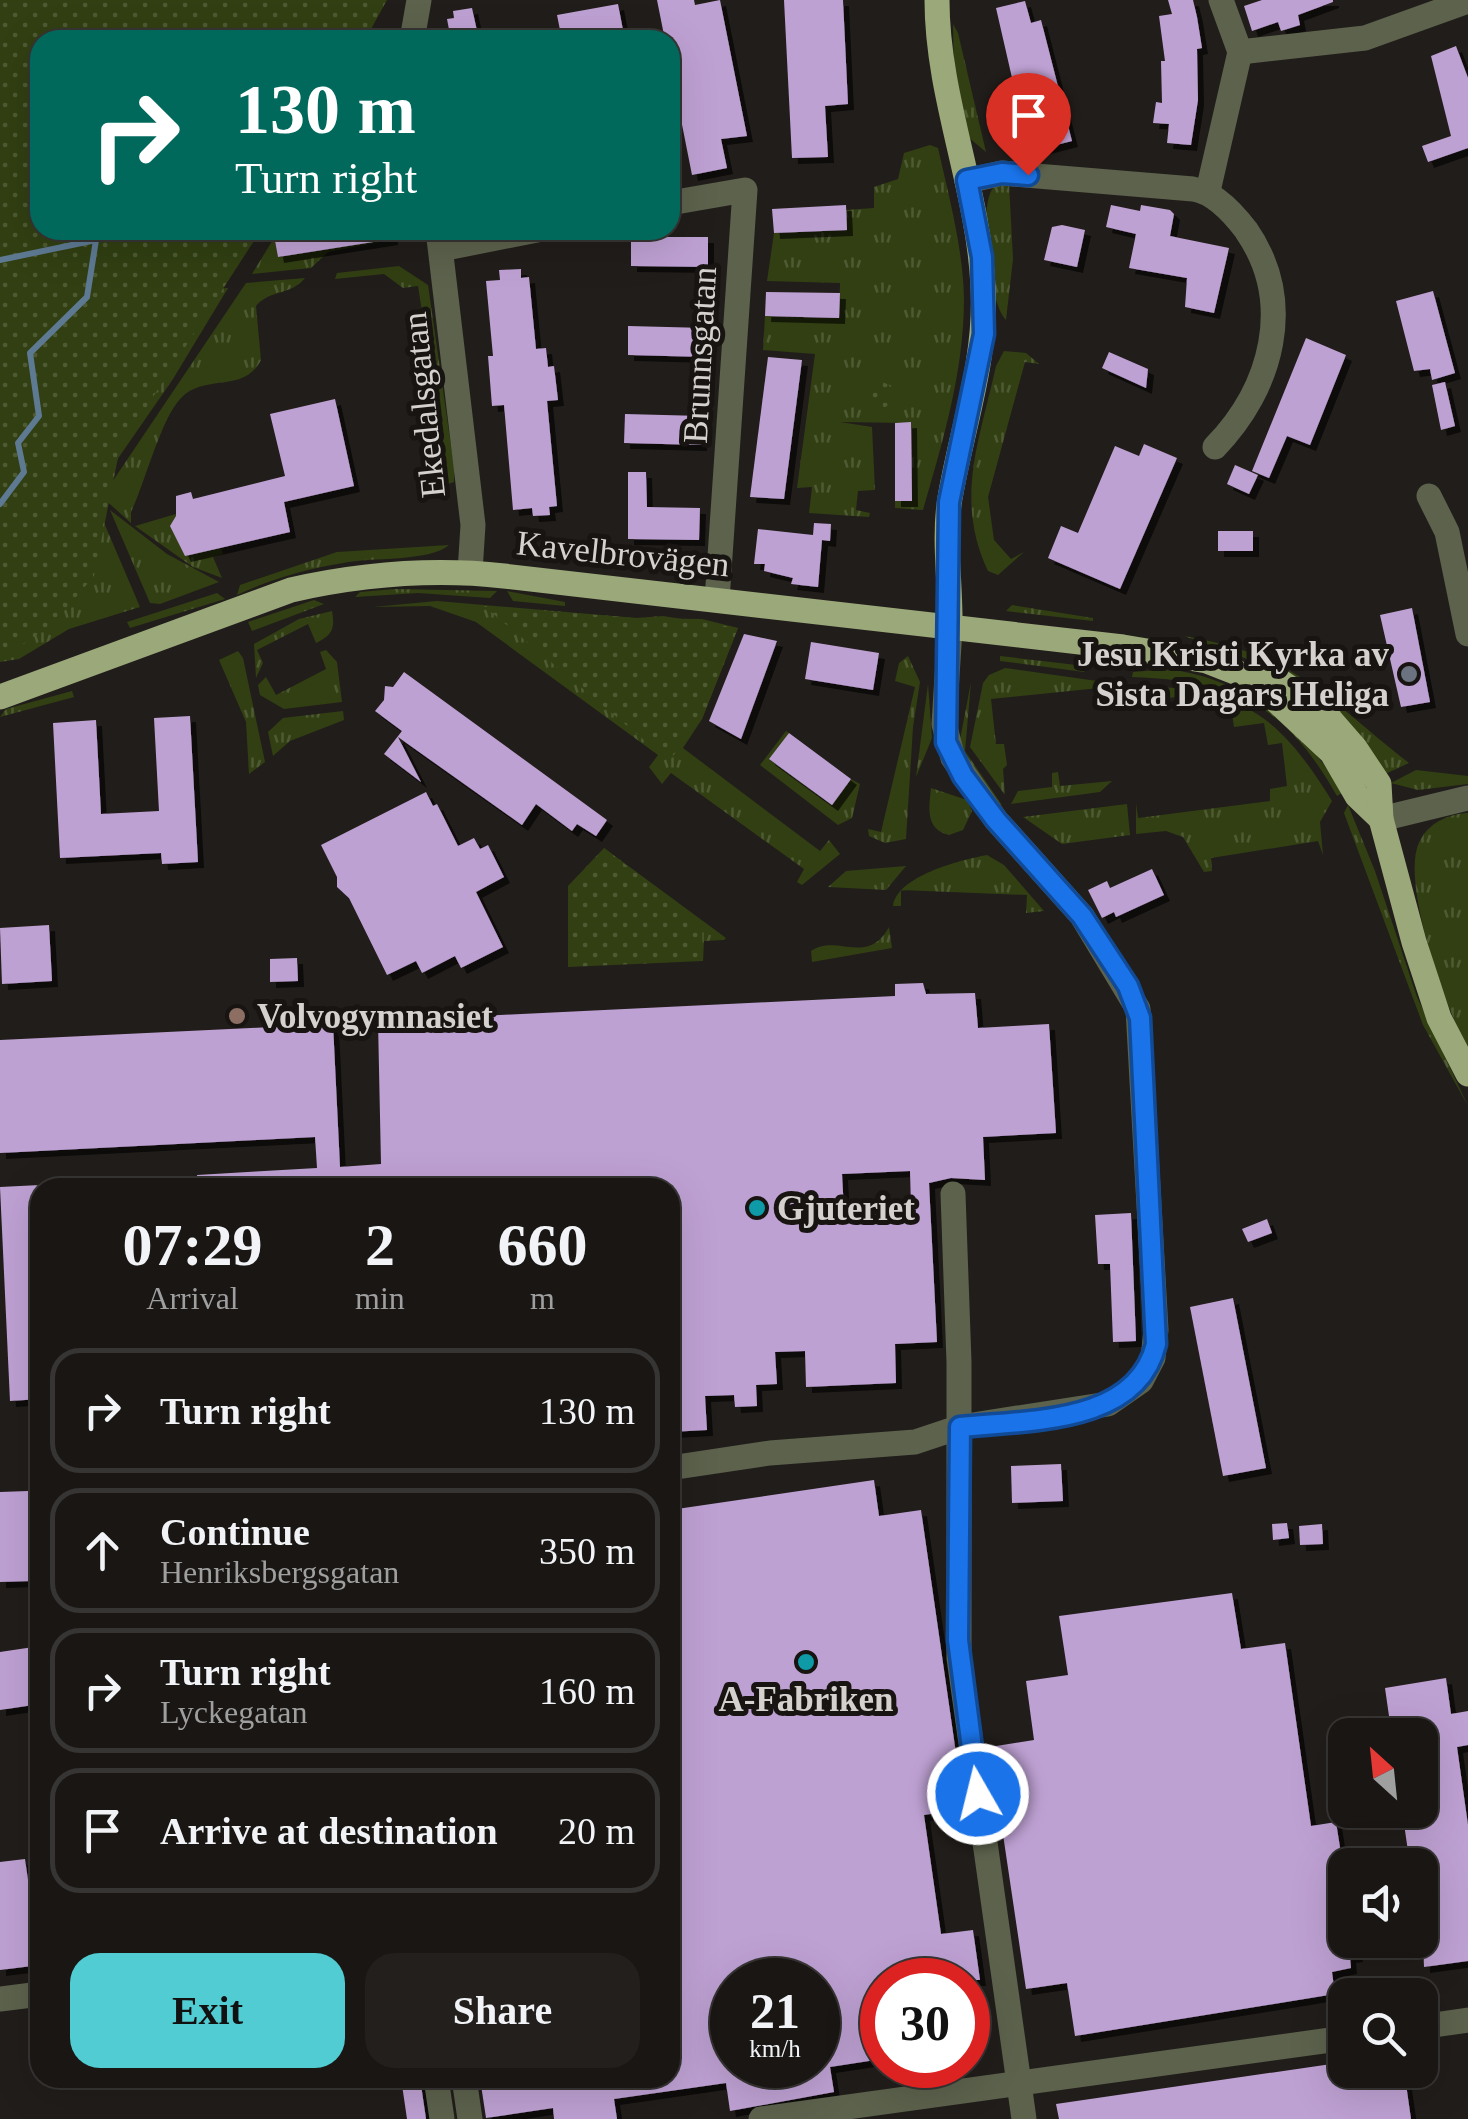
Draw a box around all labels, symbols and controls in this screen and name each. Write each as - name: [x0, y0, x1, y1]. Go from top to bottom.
- icon: right: [70, 70, 200, 200]
- text: 130 m: [235, 71, 416, 148]
- pin: [986, 73, 1071, 176]
- icon: arrive: [1001, 88, 1056, 143]
- text: Turn right: [235, 153, 417, 203]
- street label: Brunnsgatan: [676, 266, 724, 444]
- street label: Ekedalsgatan: [395, 310, 453, 500]
- street label: Kavelbrovägen: [515, 523, 731, 585]
- place label: Jesu Kristi Kyrka av Sista Dagars Heliga: [1077, 635, 1389, 714]
- marker: Jesu Kristi Kyrka av Sista Dagars Heliga: [1398, 663, 1420, 685]
- place label: Volvogymnasiet: [257, 997, 493, 1036]
- marker: Volvogymnasiet: [226, 1005, 248, 1027]
- place label: Gjuteriet: [777, 1189, 915, 1228]
- marker: Gjuteriet: [746, 1197, 768, 1219]
- text: 07:29: [123, 1212, 263, 1278]
- text: 2: [365, 1212, 395, 1278]
- text: 660: [497, 1212, 587, 1278]
- text: Arrival: [146, 1280, 239, 1316]
- text: min: [355, 1280, 405, 1316]
- text: m: [530, 1280, 555, 1316]
- icon: right: [75, 1383, 130, 1438]
- text: Turn right: [160, 1390, 331, 1432]
- text: 130 m: [539, 1390, 635, 1432]
- text: Continue: [160, 1511, 310, 1553]
- icon: ahead: [75, 1523, 130, 1578]
- text: 350 m: [539, 1530, 635, 1572]
- text: Henriksbergsgatan: [160, 1554, 399, 1590]
- text: Turn right: [160, 1651, 331, 1693]
- marker: A-Fabriken: [795, 1651, 817, 1673]
- icon: right: [75, 1663, 130, 1718]
- text: 160 m: [539, 1670, 635, 1712]
- place label: A-Fabriken: [719, 1680, 894, 1719]
- text: Lyckegatan: [160, 1694, 307, 1730]
- north arrow: [1328, 1718, 1438, 1828]
- map controls: [1328, 1718, 1438, 2088]
- position arrow: [926, 1742, 1030, 1846]
- icon: arrive: [75, 1803, 130, 1858]
- text: Arrive at destination: [160, 1810, 498, 1852]
- text: 20 m: [558, 1810, 635, 1852]
- button: sound: [1328, 1848, 1438, 1958]
- button: Exit: [70, 1953, 345, 2068]
- button: Share: [365, 1953, 640, 2068]
- speed limit sign: 30: [860, 1958, 990, 2088]
- button: search: [1328, 1978, 1438, 2088]
- text: 21: [750, 1983, 800, 2039]
- text: km/h: [749, 2035, 801, 2062]

